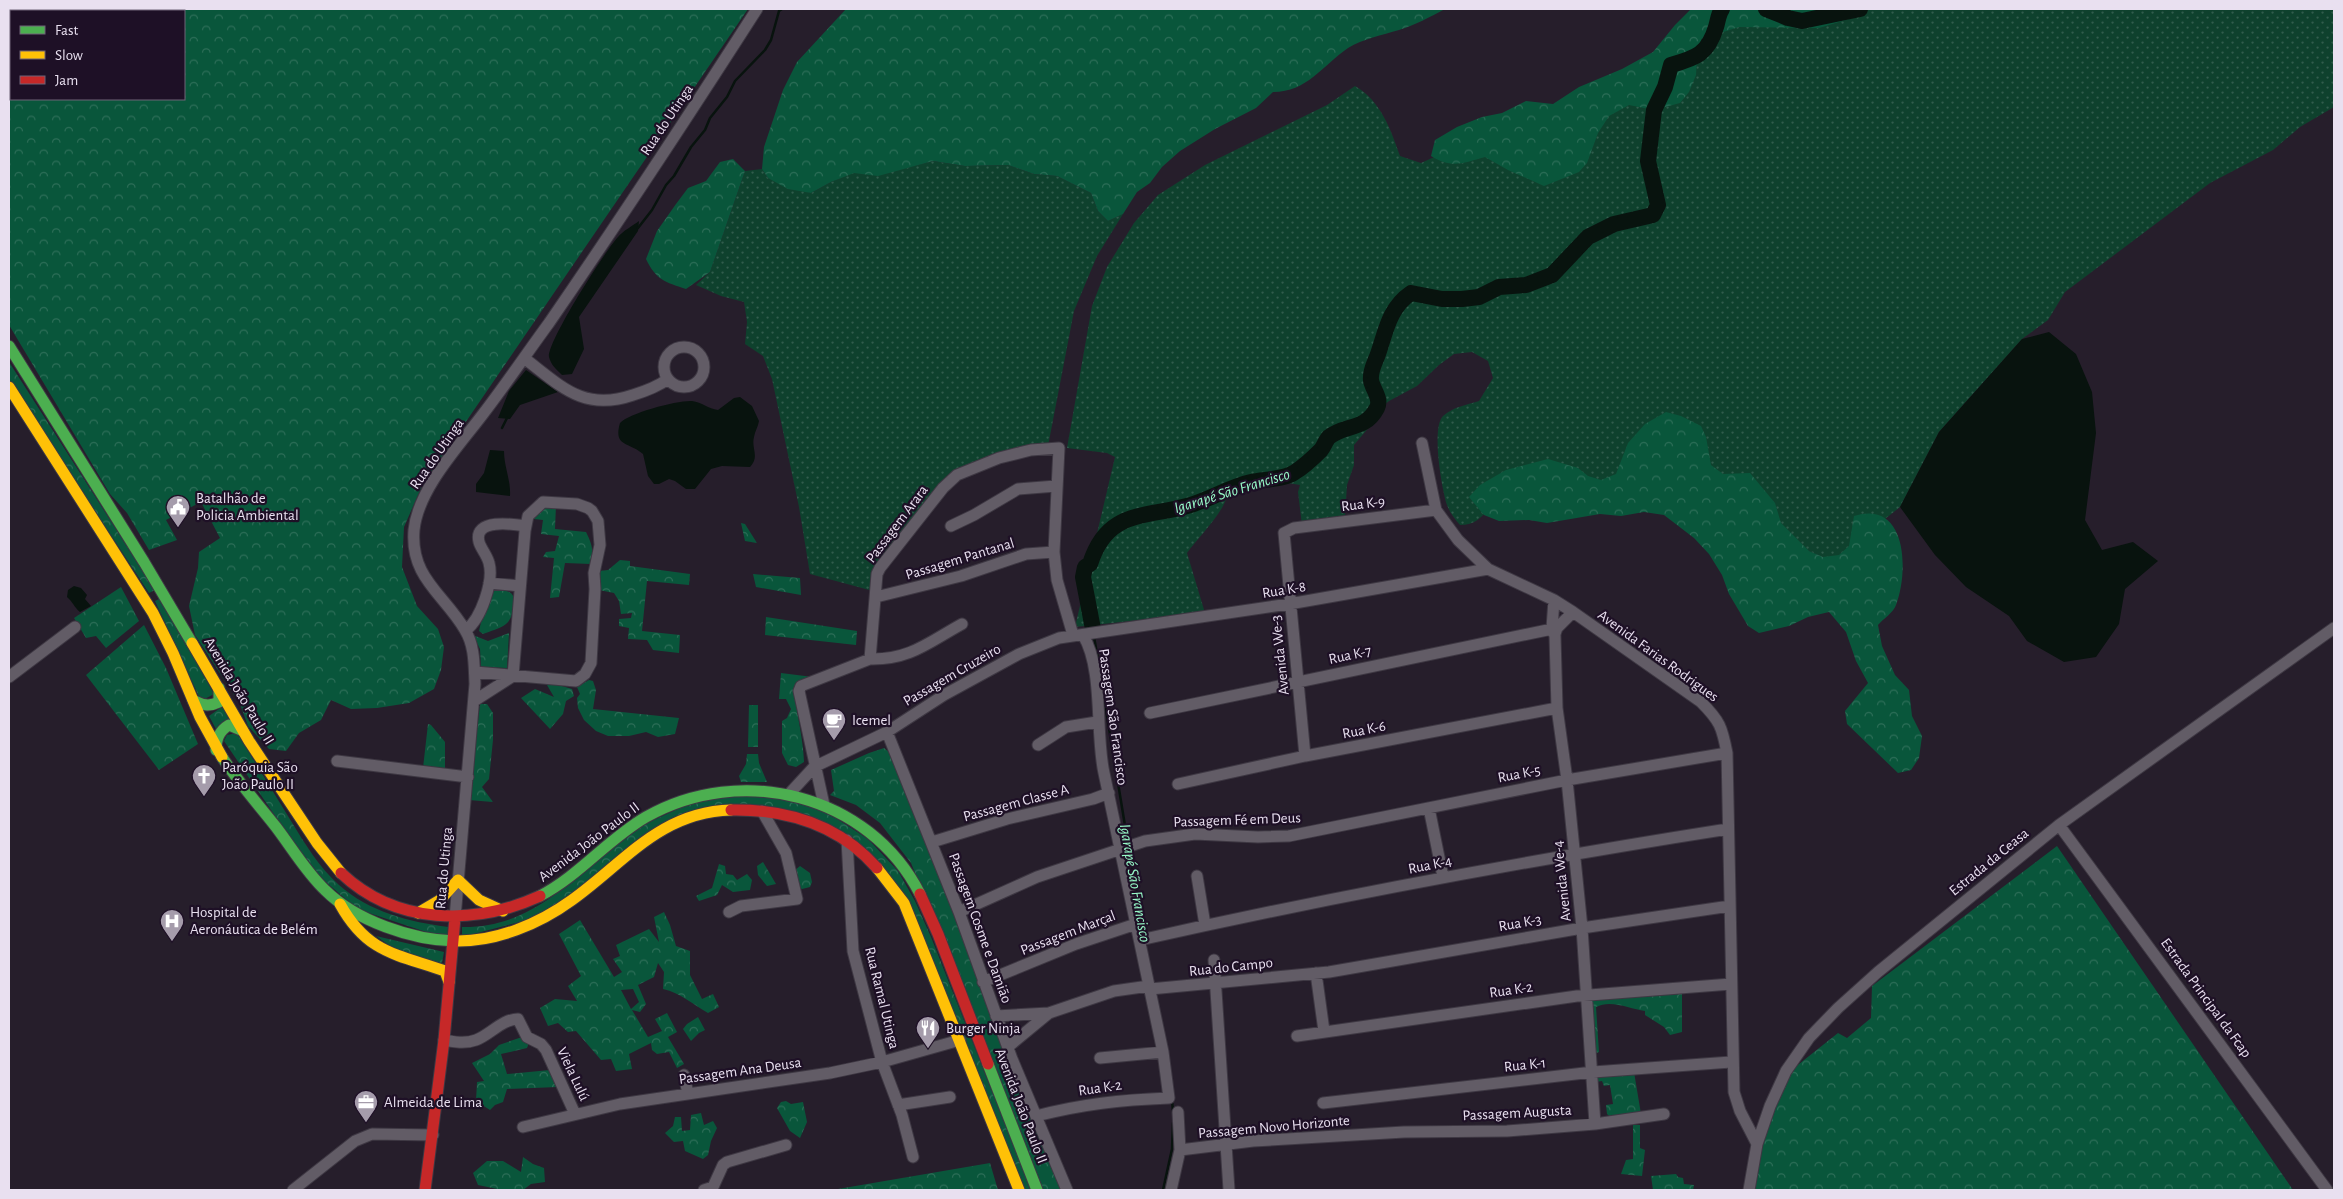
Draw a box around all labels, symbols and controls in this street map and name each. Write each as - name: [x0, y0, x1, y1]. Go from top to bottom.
- legend: [10, 10, 185, 100]
- text: Fast: [55, 23, 79, 38]
- text: Slow: [55, 48, 83, 63]
- text: Jam: [55, 73, 78, 88]
- street label: Rua do Utinga: [638, 82, 696, 158]
- street label: Rua do Utinga: [407, 416, 467, 492]
- water label: Igarapé São Francisco: [1172, 466, 1292, 517]
- street label: Passagem Arara: [863, 482, 931, 566]
- place label: Batalhão de Policia Ambiental: [196, 491, 299, 523]
- public building icon: Batalhão de Policia Ambiental: [165, 494, 191, 528]
- street label: Rua K-9: [1340, 494, 1386, 514]
- street label: Passagem Pantanal: [904, 535, 1016, 583]
- street label: Rua K-8: [1261, 579, 1307, 601]
- street label: Avenida Farias Rodrigues: [1595, 607, 1721, 705]
- street label: Avenida We-3: [1268, 614, 1292, 696]
- street label: Avenida João Paulo II: [201, 635, 277, 747]
- street label: Passagem Cruzeiro: [901, 641, 1003, 709]
- street label: Rua K-7: [1327, 643, 1373, 667]
- street label: Passagem São Francisco: [1096, 648, 1130, 786]
- cafe icon: Icemel: [821, 707, 847, 741]
- place label: Icemel: [852, 713, 891, 728]
- street label: Rua K-6: [1341, 718, 1387, 742]
- place label: Paróquia São João Paulo II: [222, 760, 298, 792]
- church icon: Paróquia São João Paulo II: [191, 763, 217, 797]
- street label: Rua K-5: [1496, 763, 1542, 785]
- street label: Passagem Classe A: [962, 782, 1071, 824]
- street label: Avenida João Paulo II: [536, 799, 642, 885]
- street label: Passagem Fé em Deus: [1173, 810, 1301, 830]
- water label: Igarapé São Francisco: [1116, 822, 1153, 944]
- street label: Estrada da Ceasa: [1946, 825, 2032, 898]
- street label: Rua do Utinga: [433, 826, 455, 910]
- street label: Avenida We-4: [1550, 840, 1574, 922]
- street label: Passagem Cosme e Damião: [946, 851, 1014, 1005]
- street label: Rua K-4: [1407, 853, 1453, 877]
- place label: Hospital de Aeronáutica de Belém: [190, 905, 318, 937]
- hospital icon: Hospital de Aeronáutica de Belém: [159, 908, 185, 942]
- street label: Passagem Marçal: [1018, 908, 1118, 958]
- street label: Rua K-3: [1497, 912, 1543, 934]
- street label: Estrada Principal da Fcap: [2158, 935, 2254, 1061]
- street label: Rua Ramal Utinga: [862, 945, 902, 1051]
- street label: Rua do Campo: [1188, 955, 1274, 979]
- street label: Rua K-2: [1488, 980, 1534, 1000]
- restaurant icon: Burger Ninja: [915, 1015, 941, 1049]
- place label: Burger Ninja: [946, 1021, 1021, 1036]
- street label: Viela Lulú: [554, 1045, 592, 1103]
- street label: Avenida João Paulo II: [992, 1046, 1050, 1166]
- street label: Passagem Ana Deusa: [678, 1055, 802, 1087]
- street label: Rua K-1: [1503, 1055, 1547, 1075]
- street label: Rua K-2: [1077, 1078, 1123, 1098]
- office icon: Almeida de Lima: [353, 1089, 379, 1123]
- place label: Almeida de Lima: [384, 1095, 482, 1110]
- street label: Passagem Augusta: [1462, 1103, 1572, 1123]
- street label: Passagem Novo Horizonte: [1198, 1113, 1351, 1141]

